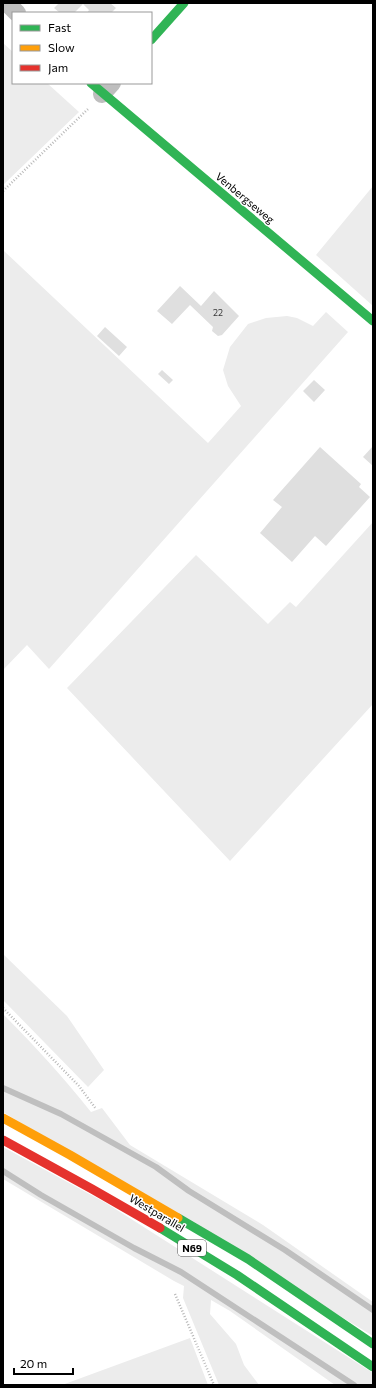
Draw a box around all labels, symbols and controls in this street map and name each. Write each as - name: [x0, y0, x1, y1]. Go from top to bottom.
- legend: [12, 12, 152, 84]
- text: Fast: [48, 20, 71, 34]
- text: Slow: [48, 40, 75, 54]
- text: Jam: [48, 60, 68, 75]
- street label: Venbergseweg: [213, 169, 277, 226]
- house number: 22: [213, 307, 223, 318]
- street label: Westparallel: [127, 1191, 187, 1234]
- road number: N69: [178, 1240, 206, 1256]
- scale bar: [14, 1350, 73, 1376]
- text: 20 m: [20, 1356, 47, 1370]

